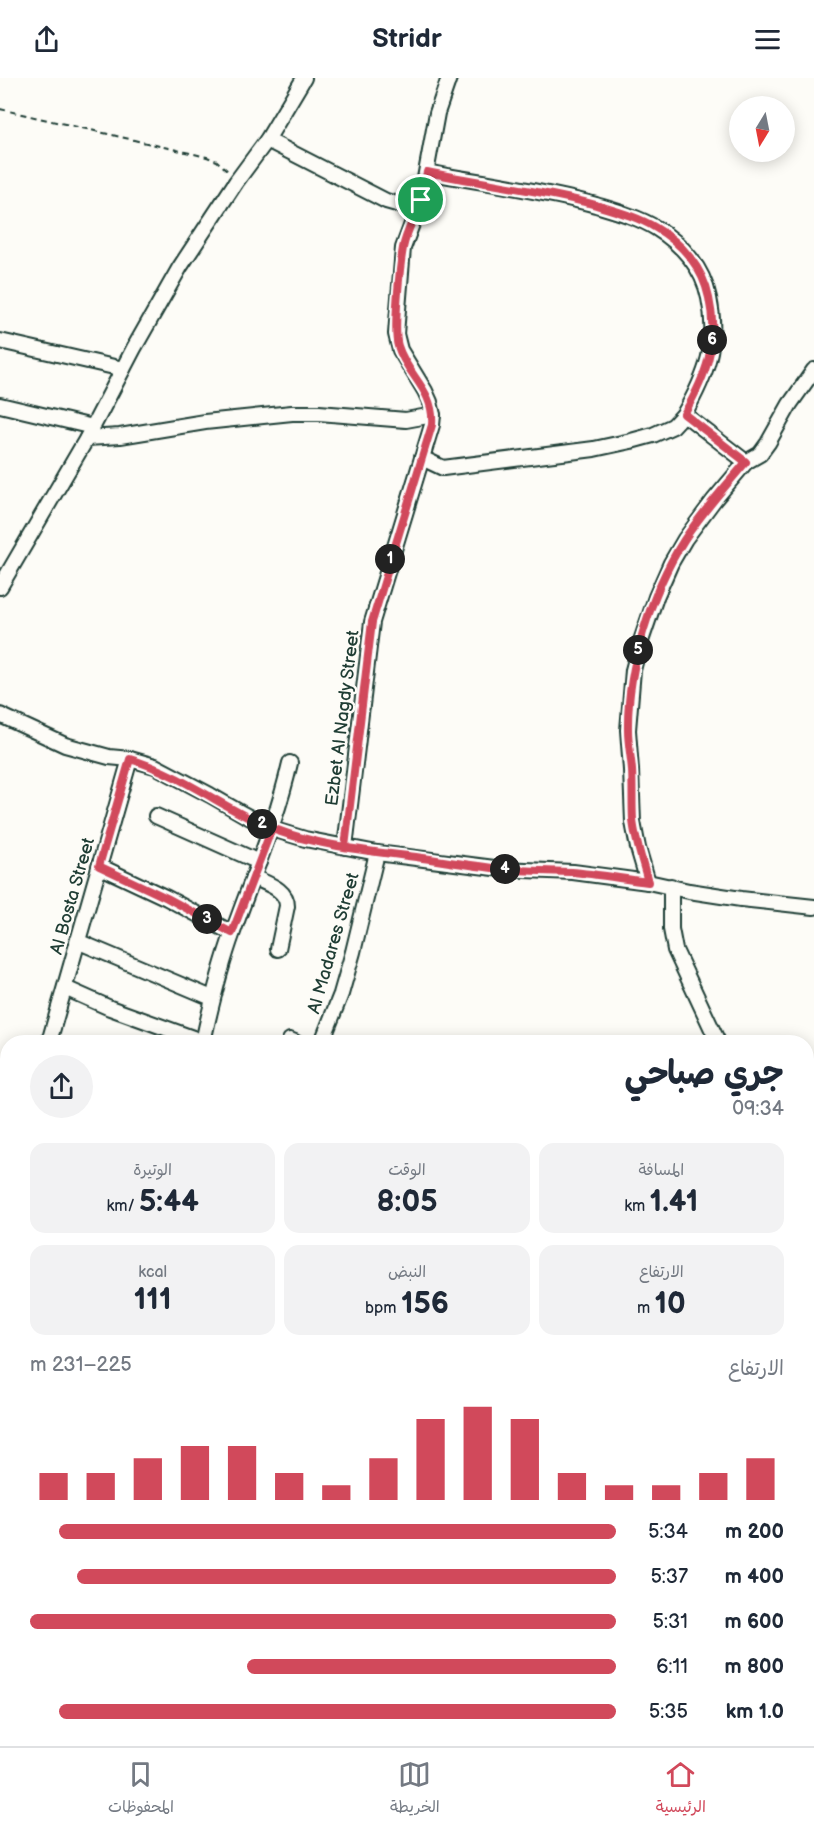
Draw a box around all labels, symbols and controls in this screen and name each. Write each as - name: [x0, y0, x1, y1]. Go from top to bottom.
- icon: share: [30, 23, 63, 56]
- text: Stridr: [372, 23, 442, 55]
- icon: menu: [751, 23, 784, 56]
- north arrow: [729, 96, 795, 162]
- map controls: [729, 96, 795, 162]
- pin: [395, 174, 446, 225]
- icon: arrive: [404, 183, 437, 216]
- pin: 6: [697, 325, 727, 355]
- text: 6: [707, 330, 717, 349]
- pin: 1: [375, 544, 405, 574]
- text: 1: [387, 549, 393, 568]
- street label: Ezbet Al Nagdy Street: [321, 629, 364, 807]
- pin: 5: [623, 635, 653, 665]
- text: 5: [633, 640, 643, 659]
- pin: 2: [247, 809, 277, 839]
- text: 2: [257, 814, 267, 833]
- street label: Al Bosta Street: [46, 835, 99, 957]
- pin: 4: [490, 854, 520, 884]
- text: 4: [500, 859, 510, 878]
- street label: Al Madares Street: [303, 870, 364, 1016]
- pin: 3: [192, 904, 222, 934]
- text: 3: [202, 909, 212, 928]
- text: جري صباحي: [624, 1054, 784, 1094]
- button: share: [30, 1055, 93, 1118]
- text: 09:34: [732, 1097, 784, 1121]
- text: الوتيرة: [133, 1161, 172, 1180]
- text: الوقت: [388, 1161, 426, 1180]
- text: المسافة: [639, 1161, 684, 1180]
- text: 5:44: [139, 1184, 199, 1220]
- text: 8:05: [376, 1184, 438, 1220]
- text: 1.41: [650, 1184, 699, 1220]
- text: /km: [106, 1197, 139, 1216]
- text: km: [624, 1197, 650, 1216]
- text: kcal: [138, 1263, 167, 1282]
- text: النبض: [388, 1263, 426, 1282]
- text: الارتفاع: [639, 1263, 684, 1282]
- text: 111: [134, 1282, 172, 1318]
- text: 156: [401, 1286, 449, 1322]
- text: 10: [654, 1286, 686, 1322]
- text: bpm: [365, 1299, 401, 1318]
- text: m: [637, 1299, 654, 1318]
- text: 225–231 m: [30, 1353, 132, 1377]
- text: الارتفاع: [728, 1357, 784, 1381]
- text: 5:34: [648, 1520, 688, 1544]
- text: 200 m: [725, 1520, 784, 1544]
- text: 5:37: [650, 1565, 688, 1589]
- text: 400 m: [725, 1565, 784, 1589]
- text: 5:31: [652, 1610, 688, 1634]
- text: 600 m: [724, 1610, 784, 1634]
- text: 6:11: [656, 1655, 688, 1679]
- text: 800 m: [725, 1655, 784, 1679]
- text: 5:35: [649, 1700, 688, 1724]
- text: 1.0 km: [726, 1700, 784, 1724]
- tab: المحفوظات: [108, 1758, 174, 1821]
- tab: الخريطة: [390, 1758, 440, 1821]
- tab: الرئيسية: [656, 1758, 706, 1821]

